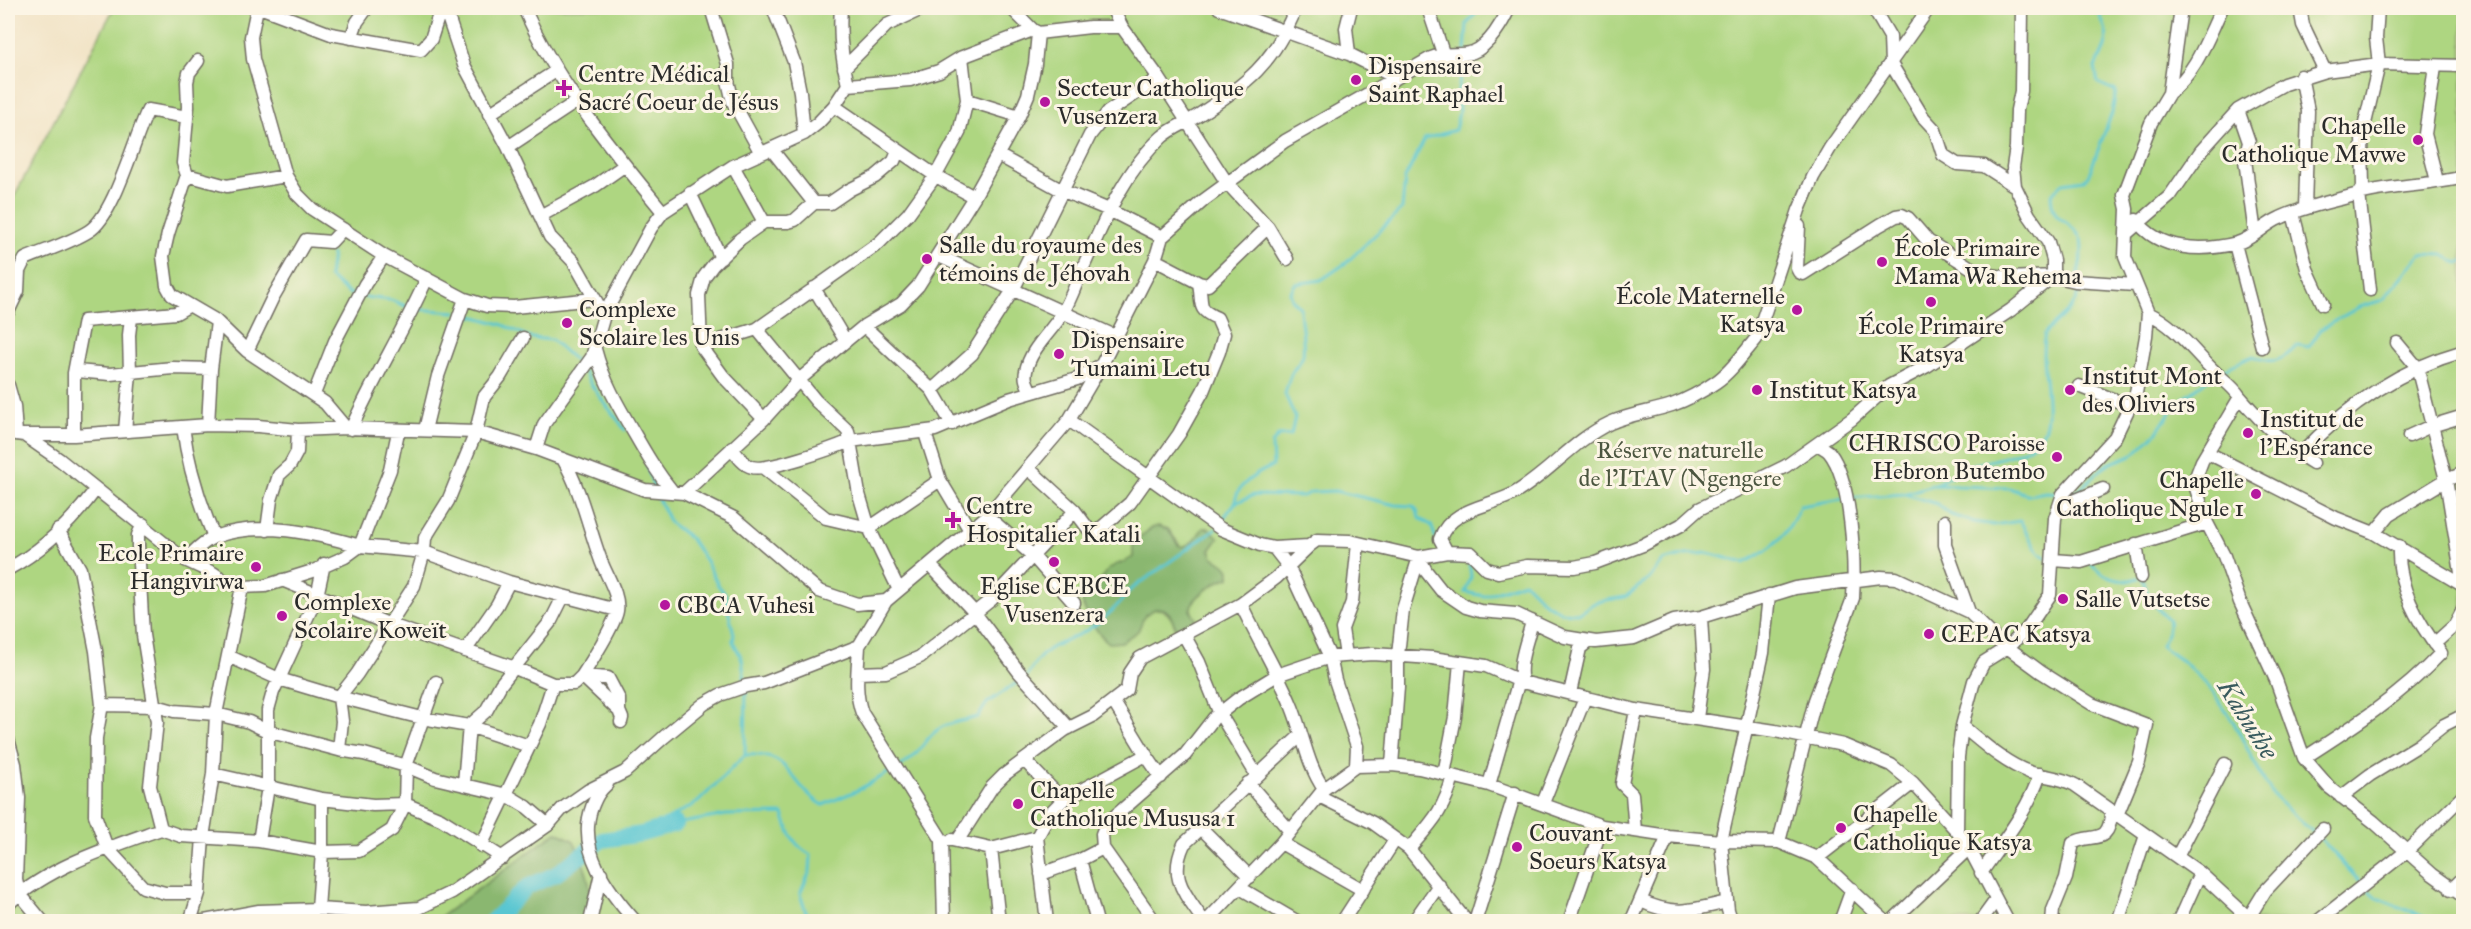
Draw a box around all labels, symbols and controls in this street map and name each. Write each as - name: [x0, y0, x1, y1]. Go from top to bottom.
- place label: Dispensaire Saint Raphael: [1368, 51, 1504, 109]
- place label: Centre Médical Sacré Coeur de Jésus: [578, 59, 778, 117]
- place label: Secteur Catholique Vusenzera: [1056, 73, 1244, 131]
- marker: Dispensaire Saint Raphael: [1349, 73, 1363, 87]
- marker: Centre Médical Sacré Coeur de Jésus: [555, 79, 573, 97]
- marker: Secteur Catholique Vusenzera: [1038, 95, 1052, 109]
- place label: Chapelle Catholique Mavwe: [2221, 111, 2406, 169]
- marker: Chapelle Catholique Mavwe: [2411, 133, 2425, 147]
- place label: Salle du royaume des témoins de Jéhovah: [939, 230, 1142, 288]
- place label: École Primaire Mama Wa Rehema: [1894, 233, 2082, 291]
- marker: Salle du royaume des témoins de Jéhovah: [920, 252, 934, 266]
- marker: École Primaire Mama Wa Rehema: [1875, 255, 1889, 269]
- place label: École Maternelle Katsya: [1616, 281, 1786, 339]
- place label: Complexe Scolaire les Unis: [579, 294, 739, 352]
- marker: École Primaire Katsya: [1924, 295, 1938, 309]
- marker: École Maternelle Katsya: [1790, 303, 1804, 317]
- place label: École Primaire Katsya: [1858, 311, 2004, 369]
- marker: Complexe Scolaire les Unis: [560, 316, 574, 330]
- place label: Dispensaire Tumaini Letu: [1071, 325, 1211, 383]
- marker: Dispensaire Tumaini Letu: [1052, 347, 1066, 361]
- place label: Institut Mont des Oliviers: [2082, 361, 2223, 419]
- place label: Institut Katsya: [1769, 375, 1918, 405]
- marker: Institut Katsya: [1750, 383, 1764, 397]
- marker: Institut Mont des Oliviers: [2063, 383, 2077, 397]
- place label: Institut de l'Espérance: [2260, 404, 2373, 462]
- marker: Institut de l'Espérance: [2241, 426, 2255, 440]
- place label: CHRISCO Paroisse Hebron Butembo: [1848, 428, 2045, 486]
- park label: Réserve naturelle de l'ITAV (Ngengere: [1578, 435, 1782, 493]
- marker: CHRISCO Paroisse Hebron Butembo: [2050, 450, 2064, 464]
- place label: Chapelle Catholique Ngule 1: [2056, 465, 2244, 523]
- marker: Chapelle Catholique Ngule 1: [2249, 487, 2263, 501]
- place label: Centre Hospitalier Katali: [966, 491, 1141, 549]
- marker: Centre Hospitalier Katali: [944, 511, 962, 529]
- place label: Ecole Primaire Hangivirwa: [98, 538, 245, 596]
- marker: Eglise CEBCE Vusenzera: [1047, 555, 1061, 569]
- marker: Ecole Primaire Hangivirwa: [249, 560, 263, 574]
- place label: Eglise CEBCE Vusenzera: [980, 571, 1128, 629]
- place label: Salle Vutsetse: [2075, 584, 2210, 614]
- place label: Complexe Scolaire Koweït: [294, 587, 447, 645]
- place label: CBCA Vuhesi: [677, 590, 815, 620]
- marker: Salle Vutsetse: [2056, 592, 2070, 606]
- marker: CBCA Vuhesi: [658, 598, 672, 612]
- marker: Complexe Scolaire Koweït: [275, 609, 289, 623]
- place label: CEPAC Katsya: [1941, 619, 2091, 649]
- marker: CEPAC Katsya: [1922, 627, 1936, 641]
- water label: Kahuthe: [2210, 671, 2286, 766]
- place label: Chapelle Catholique Mususa 1: [1030, 775, 1235, 833]
- marker: Chapelle Catholique Mususa 1: [1011, 797, 1025, 811]
- place label: Chapelle Catholique Katsya: [1853, 799, 2032, 857]
- place label: Couvant Soeurs Katsya: [1529, 818, 1667, 876]
- marker: Chapelle Catholique Katsya: [1834, 821, 1848, 835]
- marker: Couvant Soeurs Katsya: [1510, 840, 1524, 854]

